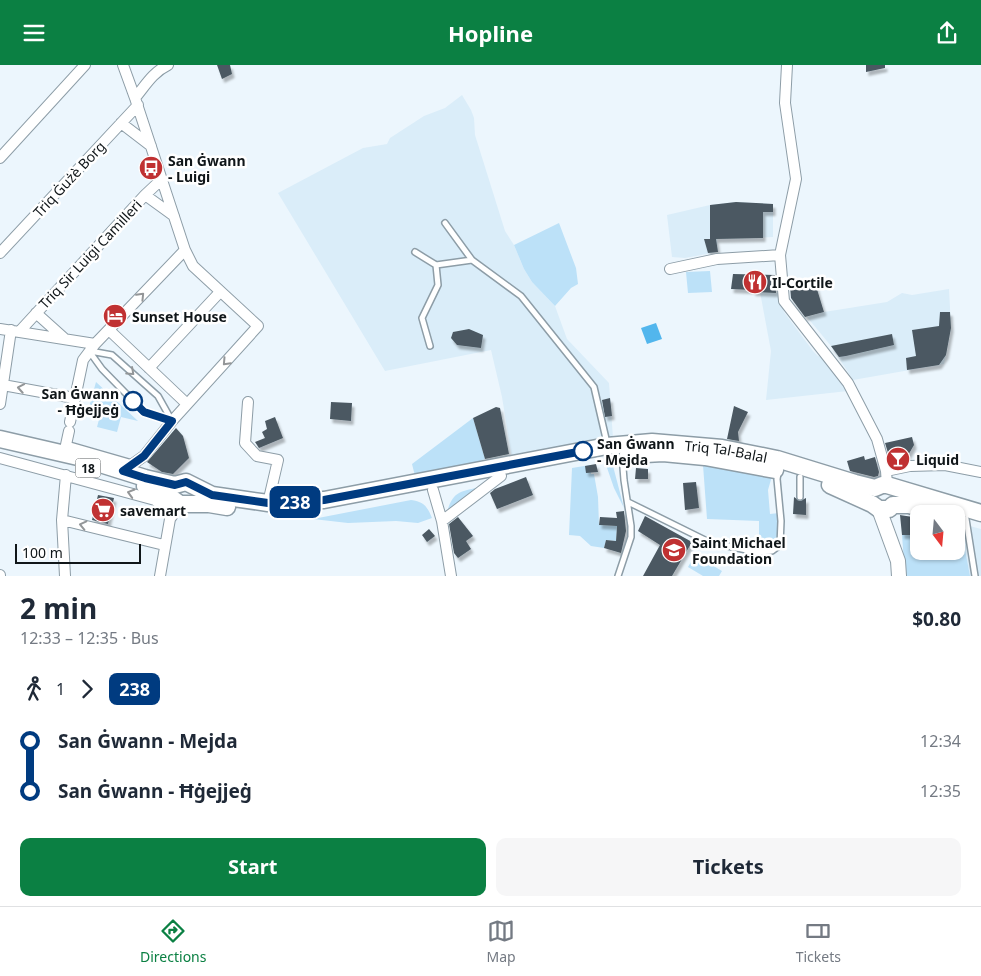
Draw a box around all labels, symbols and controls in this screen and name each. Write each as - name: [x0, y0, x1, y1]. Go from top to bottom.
- text: Hopline: [448, 18, 533, 48]
- icon: menu: [20, 19, 48, 47]
- icon: share: [933, 19, 961, 47]
- street label: Triq Ġużè Borg: [29, 137, 109, 221]
- place label: San Ġwann - Luigi: [168, 151, 246, 186]
- bus stop icon: San Ġwann - Luigi: [138, 155, 164, 181]
- street label: Triq Sir Luigi Camilleri: [34, 195, 146, 313]
- restaurant icon: Il-Cortile: [742, 269, 768, 295]
- place label: Il-Cortile: [772, 273, 833, 292]
- one-way arrow: [135, 293, 144, 302]
- hotel icon: Sunset House: [102, 303, 128, 329]
- place label: Sunset House: [132, 307, 227, 326]
- one-way arrow: [223, 357, 232, 366]
- one-way arrow: [125, 366, 134, 375]
- one-way arrow: [17, 383, 26, 393]
- place label: San Ġwann - Ħġejjeġ: [41, 384, 119, 419]
- marker: San Ġwann - Ħġejjeġ: [123, 391, 143, 411]
- place label: San Ġwann - Mejda: [597, 434, 675, 469]
- street label: Triq Tal-Balal: [684, 435, 769, 466]
- marker: San Ġwann - Mejda: [573, 441, 593, 461]
- bar icon: Liquid: [885, 446, 911, 472]
- place label: Liquid: [916, 450, 959, 469]
- road number: 18: [76, 458, 100, 477]
- line badge: 238: [266, 486, 324, 518]
- one-way arrow: [126, 488, 135, 499]
- text: 238: [280, 490, 310, 514]
- supermarket icon: savemart: [90, 497, 116, 523]
- place label: savemart: [120, 501, 186, 520]
- north arrow: [910, 505, 965, 560]
- map controls: [910, 505, 965, 560]
- one-way arrow: [78, 520, 87, 531]
- place label: Saint Michael Foundation: [692, 533, 786, 568]
- school or university icon: Saint Michael Foundation: [661, 537, 687, 563]
- scale bar: [15, 541, 141, 564]
- text: 100 m: [22, 543, 63, 562]
- text: 2 min: [20, 589, 97, 627]
- text: $0.80: [912, 606, 961, 632]
- text: 12:33 – 12:35 · Bus: [20, 627, 159, 649]
- icon: walk: [20, 675, 48, 703]
- icon: forward: [73, 675, 101, 703]
- text: 238: [119, 677, 150, 701]
- text: 1: [56, 678, 65, 700]
- text: San Ġwann - Mejda: [58, 728, 238, 754]
- text: 12:34: [920, 730, 961, 752]
- text: San Ġwann - Ħġejjeġ: [58, 778, 252, 804]
- text: 12:35: [920, 780, 961, 802]
- button: Start: [20, 838, 486, 896]
- button: Tickets: [496, 838, 961, 896]
- tab: Directions: [140, 917, 206, 966]
- tab: Map: [487, 917, 516, 966]
- tab: Tickets: [796, 917, 841, 966]

